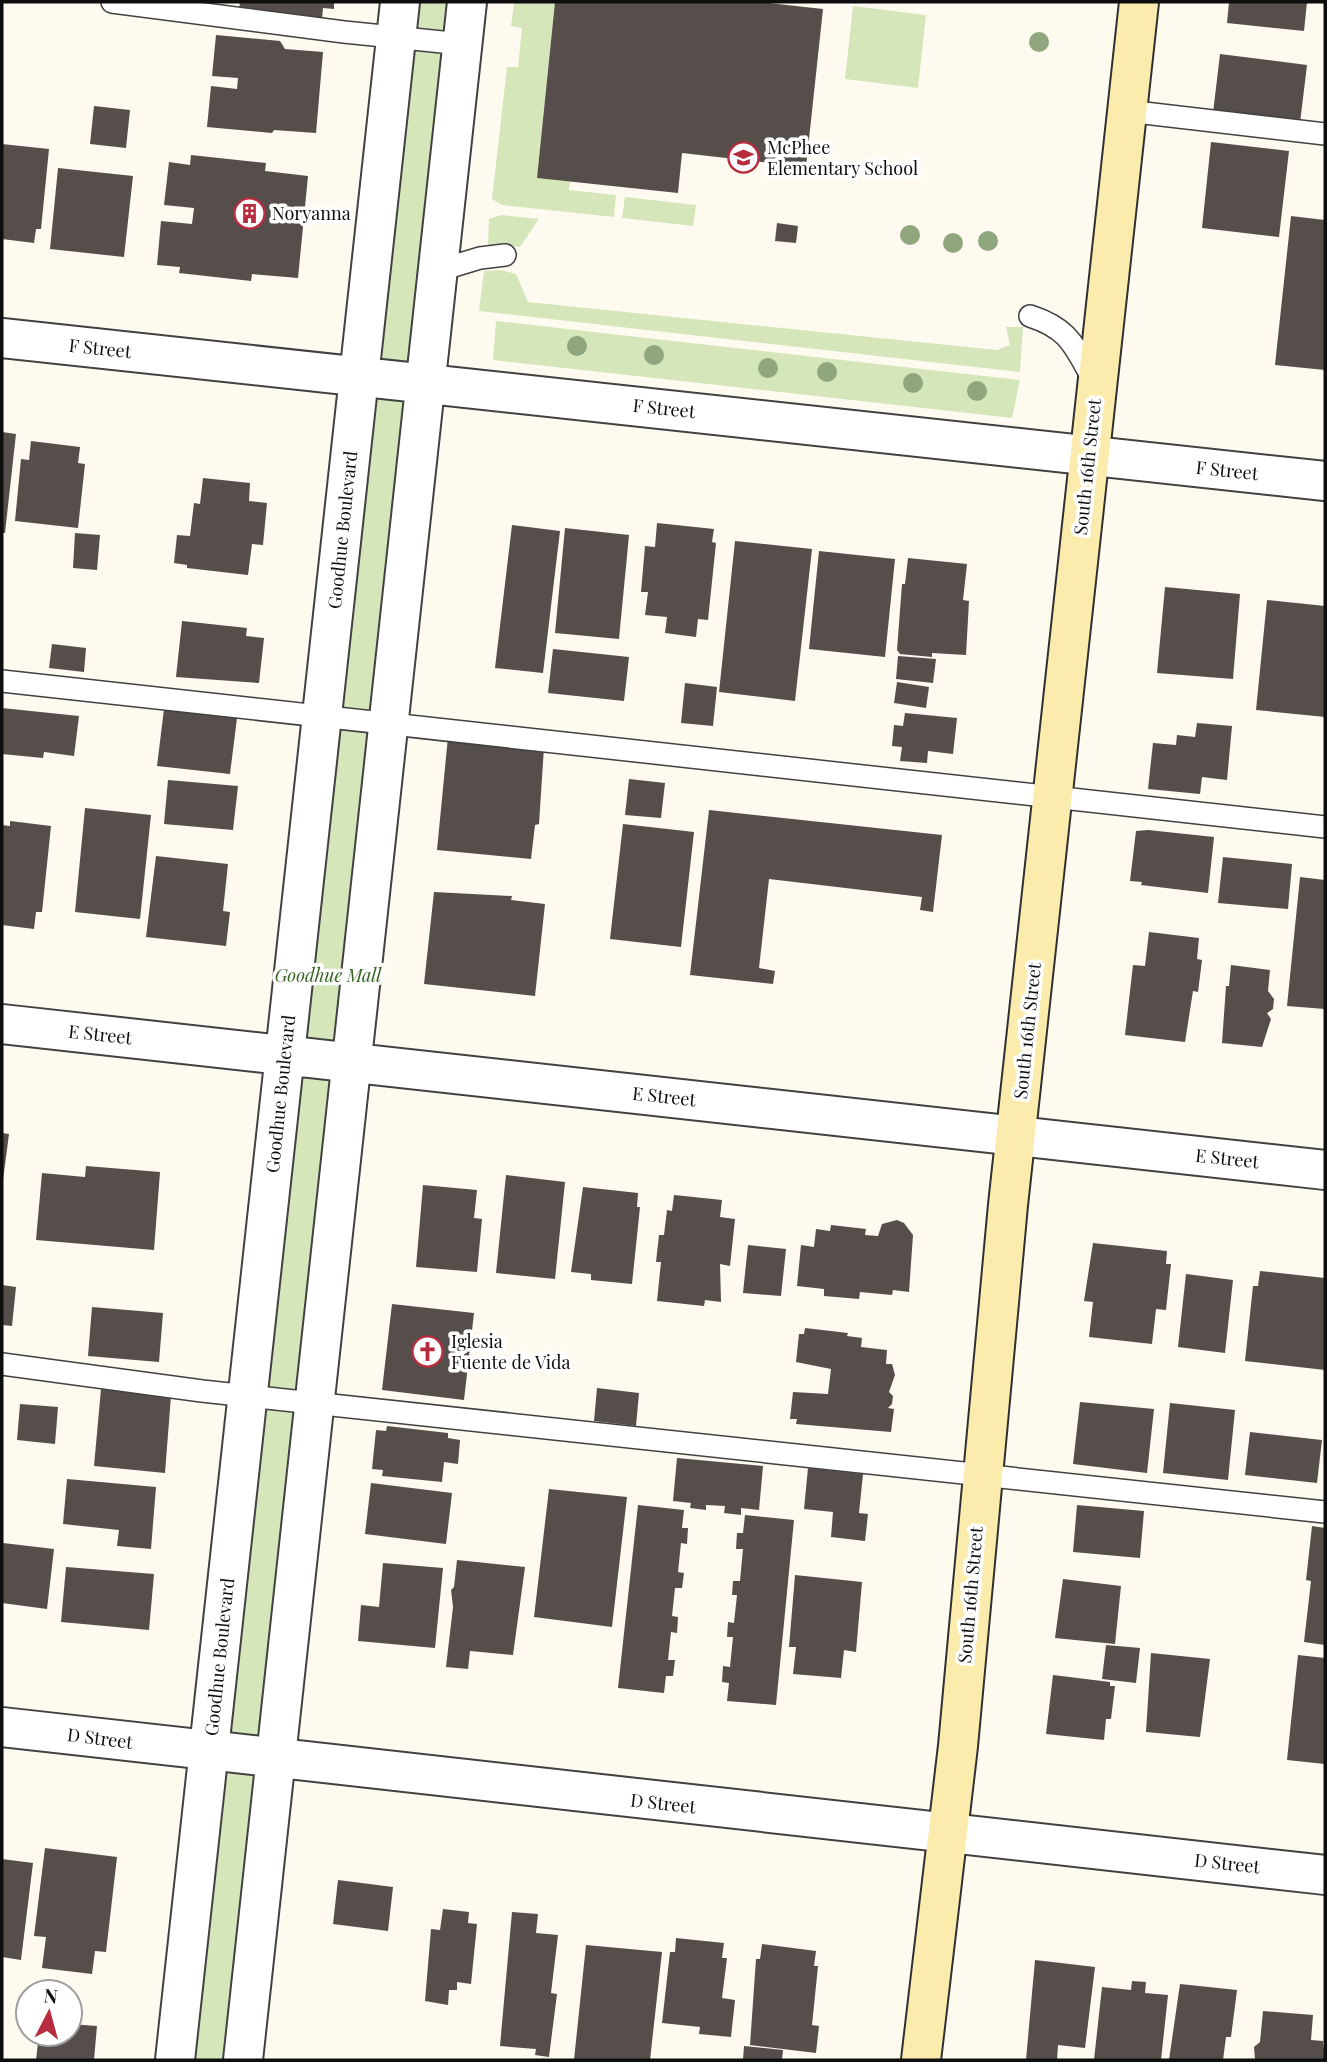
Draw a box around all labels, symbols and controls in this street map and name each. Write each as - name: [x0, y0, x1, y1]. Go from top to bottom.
- place label: McPhee Elementary School: [767, 135, 918, 180]
- school or university icon: McPhee Elementary School: [727, 141, 761, 175]
- building icon: Noryanna: [232, 197, 266, 231]
- place label: Noryanna: [272, 201, 351, 225]
- street label: F Street: [68, 333, 133, 363]
- street label: F Street: [632, 393, 697, 423]
- street label: South 16th Street: [1068, 397, 1106, 536]
- street label: Goodhue Boulevard: [322, 449, 362, 610]
- street label: F Street: [1195, 455, 1260, 485]
- street label: South 16th Street: [1008, 961, 1046, 1100]
- park label: Goodhue Mall: [275, 963, 382, 987]
- street label: Goodhue Boulevard: [260, 1013, 300, 1174]
- street label: E Street: [67, 1019, 134, 1049]
- street label: E Street: [631, 1081, 698, 1111]
- street label: E Street: [1194, 1143, 1261, 1173]
- place label: Iglesia Fuente de Vida: [451, 1329, 571, 1374]
- church icon: Iglesia Fuente de Vida: [411, 1335, 445, 1369]
- street label: South 16th Street: [952, 1525, 988, 1664]
- street label: Goodhue Boulevard: [199, 1576, 239, 1737]
- street label: D Street: [66, 1722, 135, 1754]
- street label: D Street: [629, 1788, 698, 1818]
- street label: D Street: [1193, 1848, 1262, 1878]
- north arrow: [14, 1978, 84, 2048]
- text: N: [43, 1981, 59, 2009]

